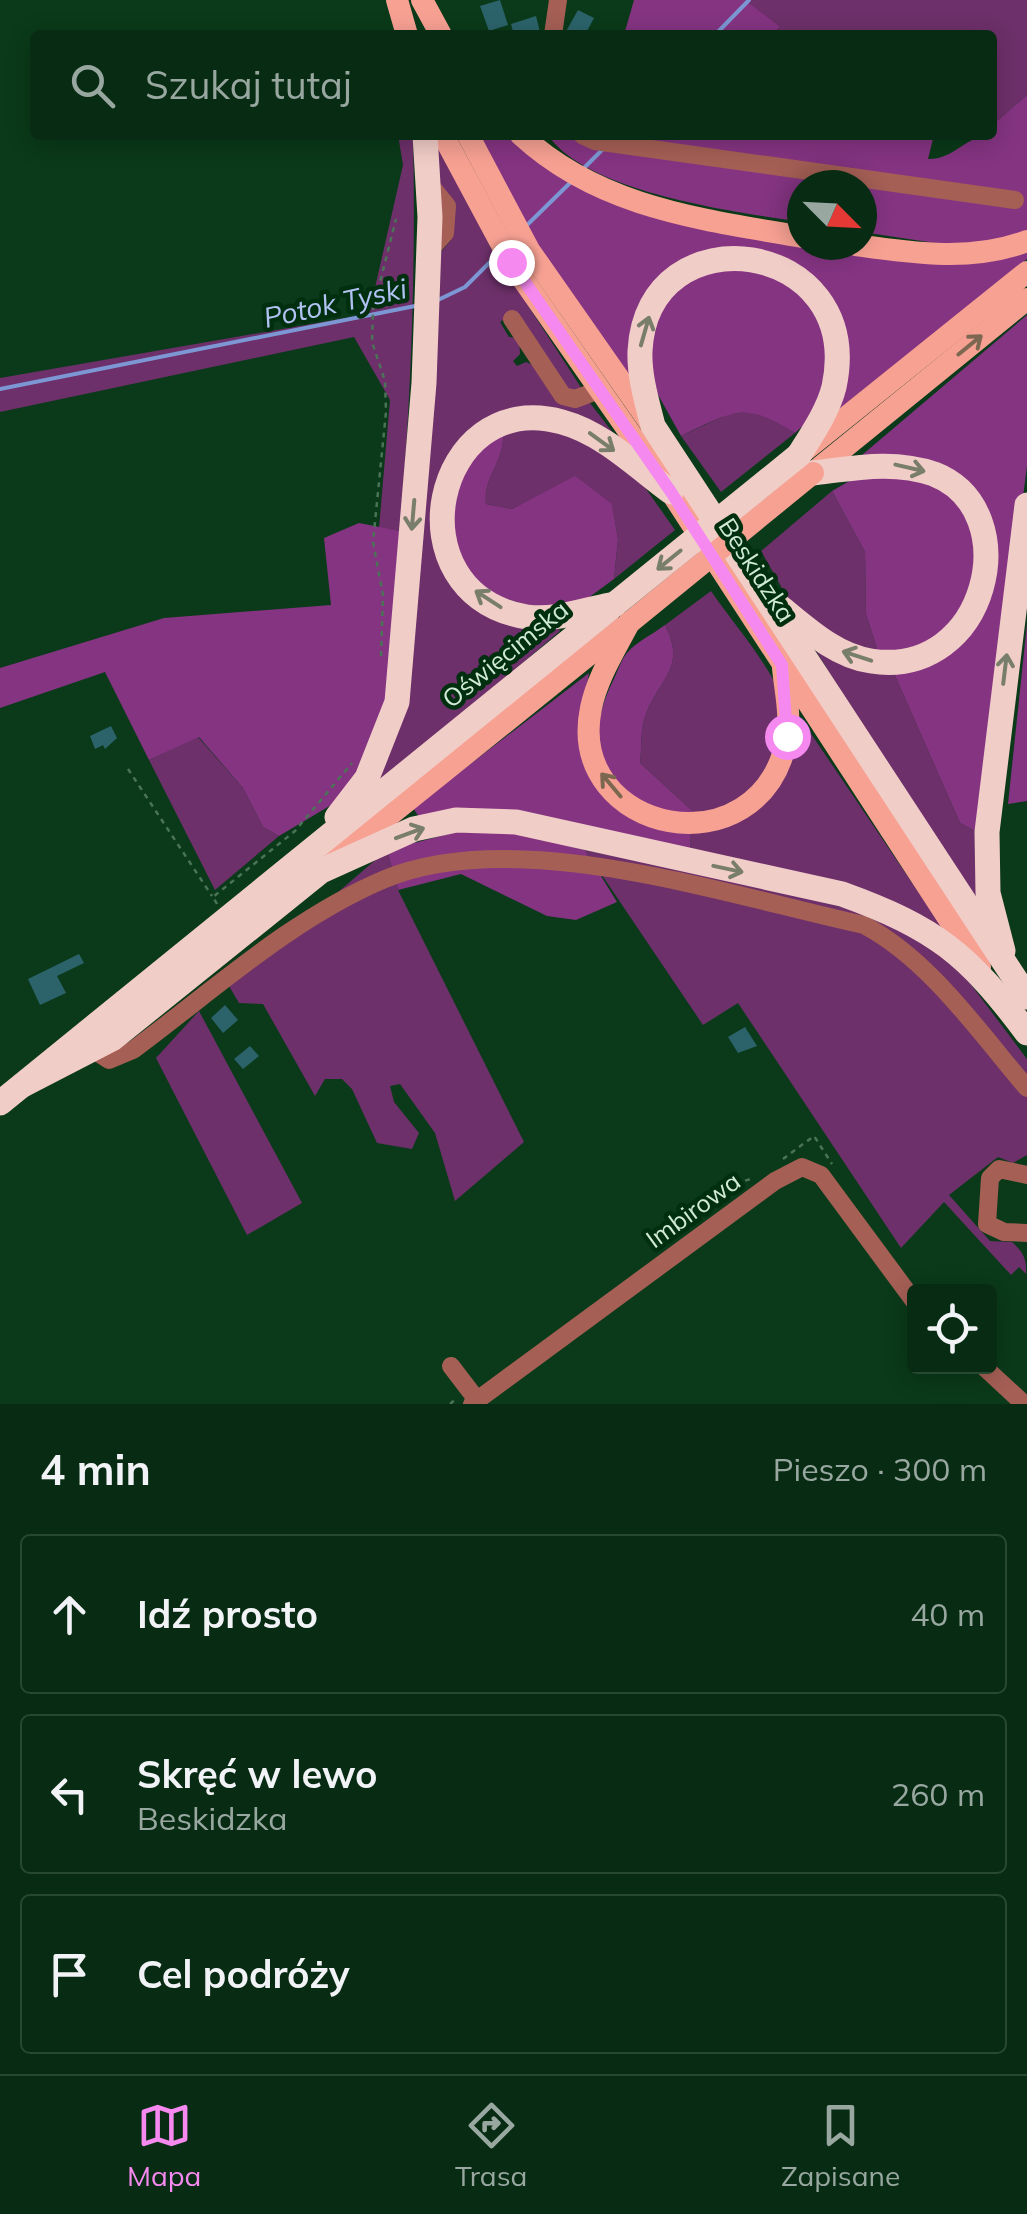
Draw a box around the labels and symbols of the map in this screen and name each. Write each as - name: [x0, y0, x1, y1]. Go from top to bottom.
- north arrow: [787, 170, 877, 260]
- route end: [489, 240, 535, 286]
- water label: Potok Tyski: [260, 270, 410, 335]
- one-way arrow: [637, 316, 656, 347]
- one-way arrow: [956, 334, 982, 356]
- one-way arrow: [588, 431, 616, 452]
- one-way arrow: [893, 460, 925, 478]
- one-way arrow: [404, 498, 423, 530]
- street label: Beskidzka: [712, 512, 802, 627]
- one-way arrow: [656, 549, 683, 570]
- one-way arrow: [474, 589, 502, 610]
- street label: Oświęcimska: [435, 593, 574, 714]
- one-way arrow: [842, 645, 874, 663]
- one-way arrow: [996, 654, 1015, 686]
- route start: [765, 714, 811, 760]
- one-way arrow: [600, 772, 622, 798]
- one-way arrow: [394, 822, 425, 840]
- one-way arrow: [711, 861, 743, 879]
- street label: Imbirowa: [640, 1165, 746, 1254]

